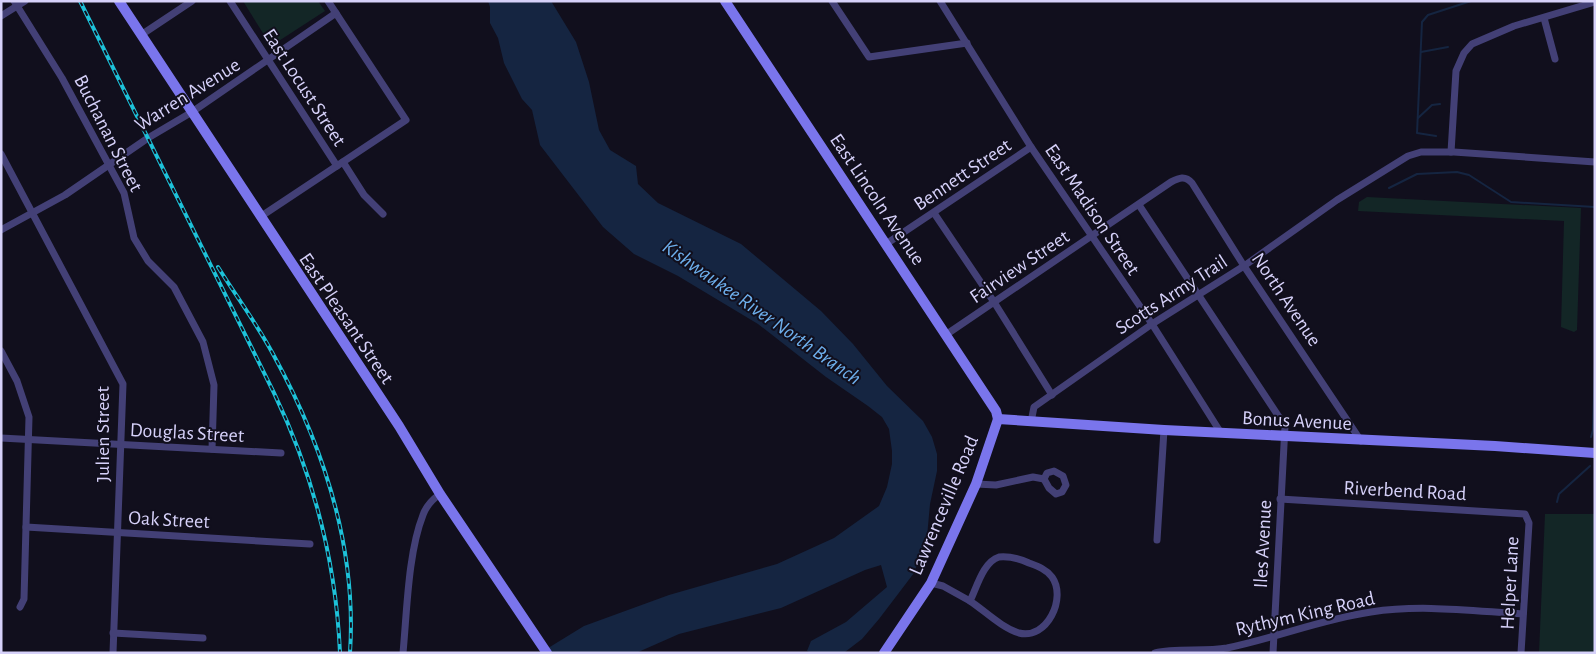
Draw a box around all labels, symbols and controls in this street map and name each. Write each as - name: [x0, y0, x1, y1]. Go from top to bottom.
- street label: East Locust Street: [259, 25, 350, 150]
- street label: Warren Avenue: [131, 55, 244, 135]
- street label: Buchanan Street: [70, 72, 146, 196]
- street label: East Lincoln Avenue: [826, 130, 928, 269]
- street label: Bennett Street: [910, 135, 1015, 215]
- street label: East Madison Street: [1041, 140, 1144, 279]
- street label: Fairview Street: [966, 226, 1073, 307]
- water label: Kishwaukee River North Branch: [659, 236, 865, 389]
- street label: North Avenue: [1248, 249, 1325, 350]
- street label: East Pleasant Street: [295, 250, 398, 388]
- street label: Scotts Army Trail: [1112, 251, 1231, 338]
- street label: Julien Street: [93, 385, 113, 482]
- street label: Bonus Avenue: [1242, 408, 1352, 434]
- street label: Douglas Street: [129, 420, 245, 446]
- street label: Lawrenceville Road: [906, 433, 982, 578]
- street label: Riverbend Road: [1343, 478, 1467, 504]
- street label: Iles Avenue: [1251, 499, 1275, 589]
- street label: Oak Street: [128, 508, 211, 532]
- street label: Helper Lane: [1498, 536, 1522, 630]
- street label: Rythym King Road: [1234, 588, 1377, 640]

